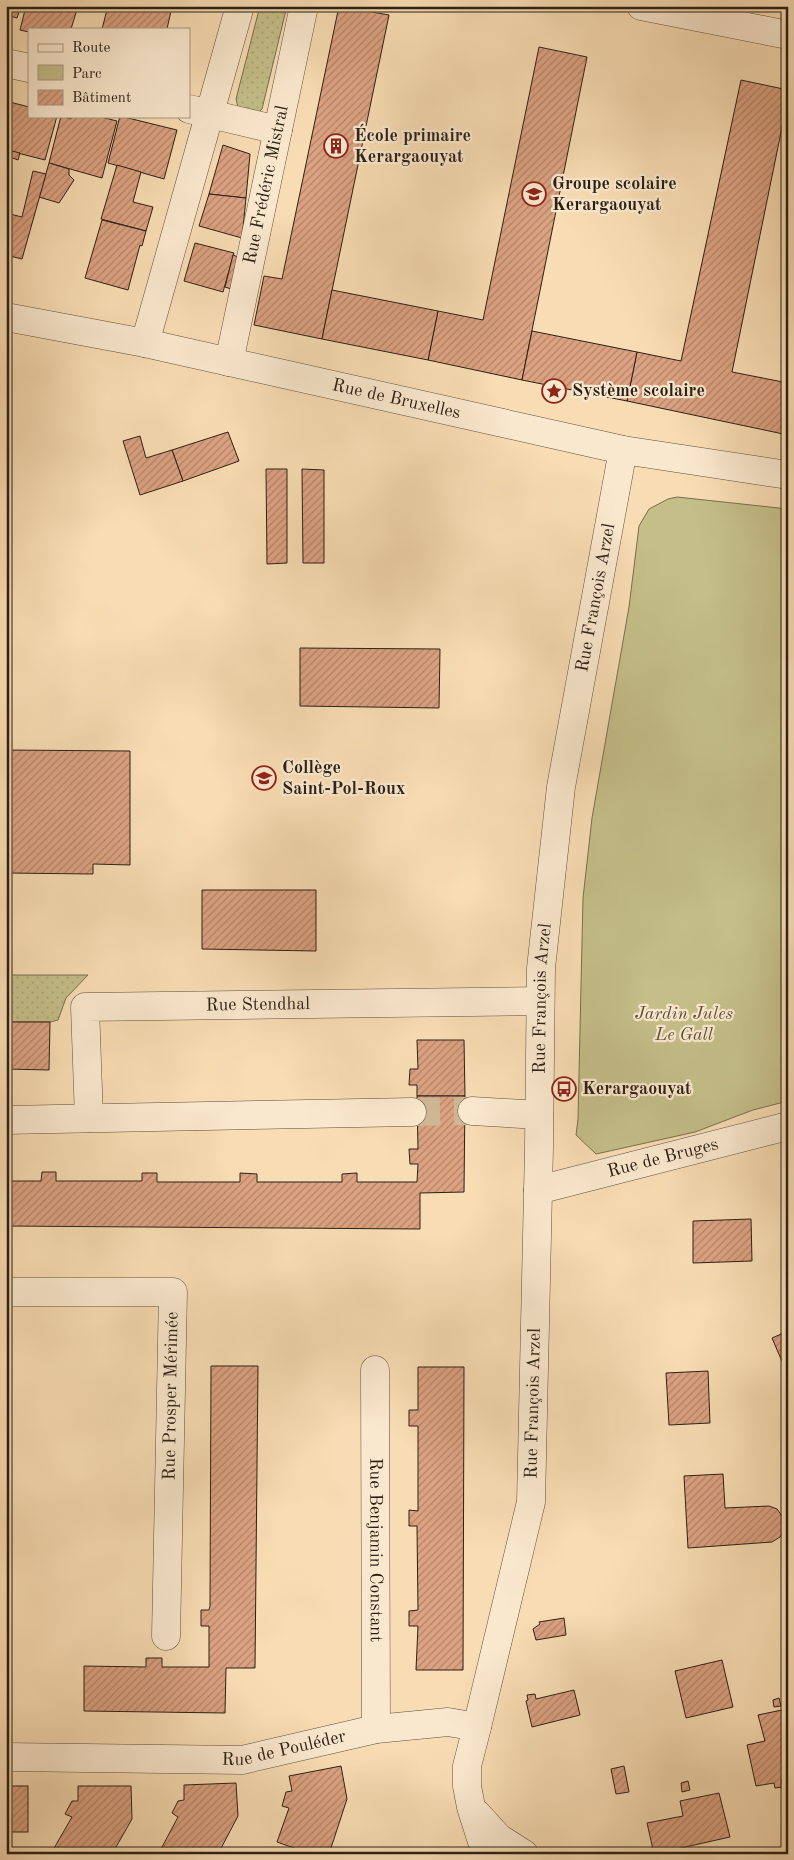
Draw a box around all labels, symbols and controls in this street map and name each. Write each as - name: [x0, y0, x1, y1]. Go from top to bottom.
- legend: [28, 28, 190, 118]
- text: Route: [72, 41, 110, 56]
- text: Parc: [72, 67, 102, 82]
- text: Bâtiment: [72, 91, 131, 106]
- street label: Rue Frédéric Mistral: [241, 104, 292, 266]
- place label: École primaire Kerargaouyat: [354, 123, 471, 166]
- building icon: École primaire Kerargaouyat: [323, 133, 349, 159]
- place label: Groupe scolaire Kerargaouyat: [552, 175, 677, 214]
- school or university icon: Groupe scolaire Kerargaouyat: [521, 181, 547, 207]
- street label: Rue de Bruxelles: [330, 376, 462, 422]
- place icon: Système scolaire: [541, 378, 567, 404]
- place label: Système scolaire: [572, 382, 705, 400]
- street label: Rue François Arzel: [573, 522, 618, 674]
- place label: Collège Saint-Pol-Roux: [282, 759, 405, 798]
- school or university icon: Collège Saint-Pol-Roux: [251, 765, 277, 791]
- street label: Rue François Arzel: [531, 922, 555, 1074]
- street label: Rue Stendhal: [206, 995, 310, 1014]
- park label: Jardin Jules Le Gall: [635, 1005, 734, 1044]
- bus stop icon: Kerargaouyat: [551, 1076, 577, 1102]
- place label: Kerargaouyat: [582, 1080, 692, 1098]
- street label: Rue de Bruges: [606, 1135, 721, 1181]
- street label: Rue Prosper Mérimée: [161, 1312, 181, 1480]
- street label: Rue François Arzel: [523, 1328, 544, 1479]
- street label: Rue Benjamin Constant: [366, 1458, 385, 1642]
- street label: Rue de Pouléder: [222, 1727, 348, 1769]

